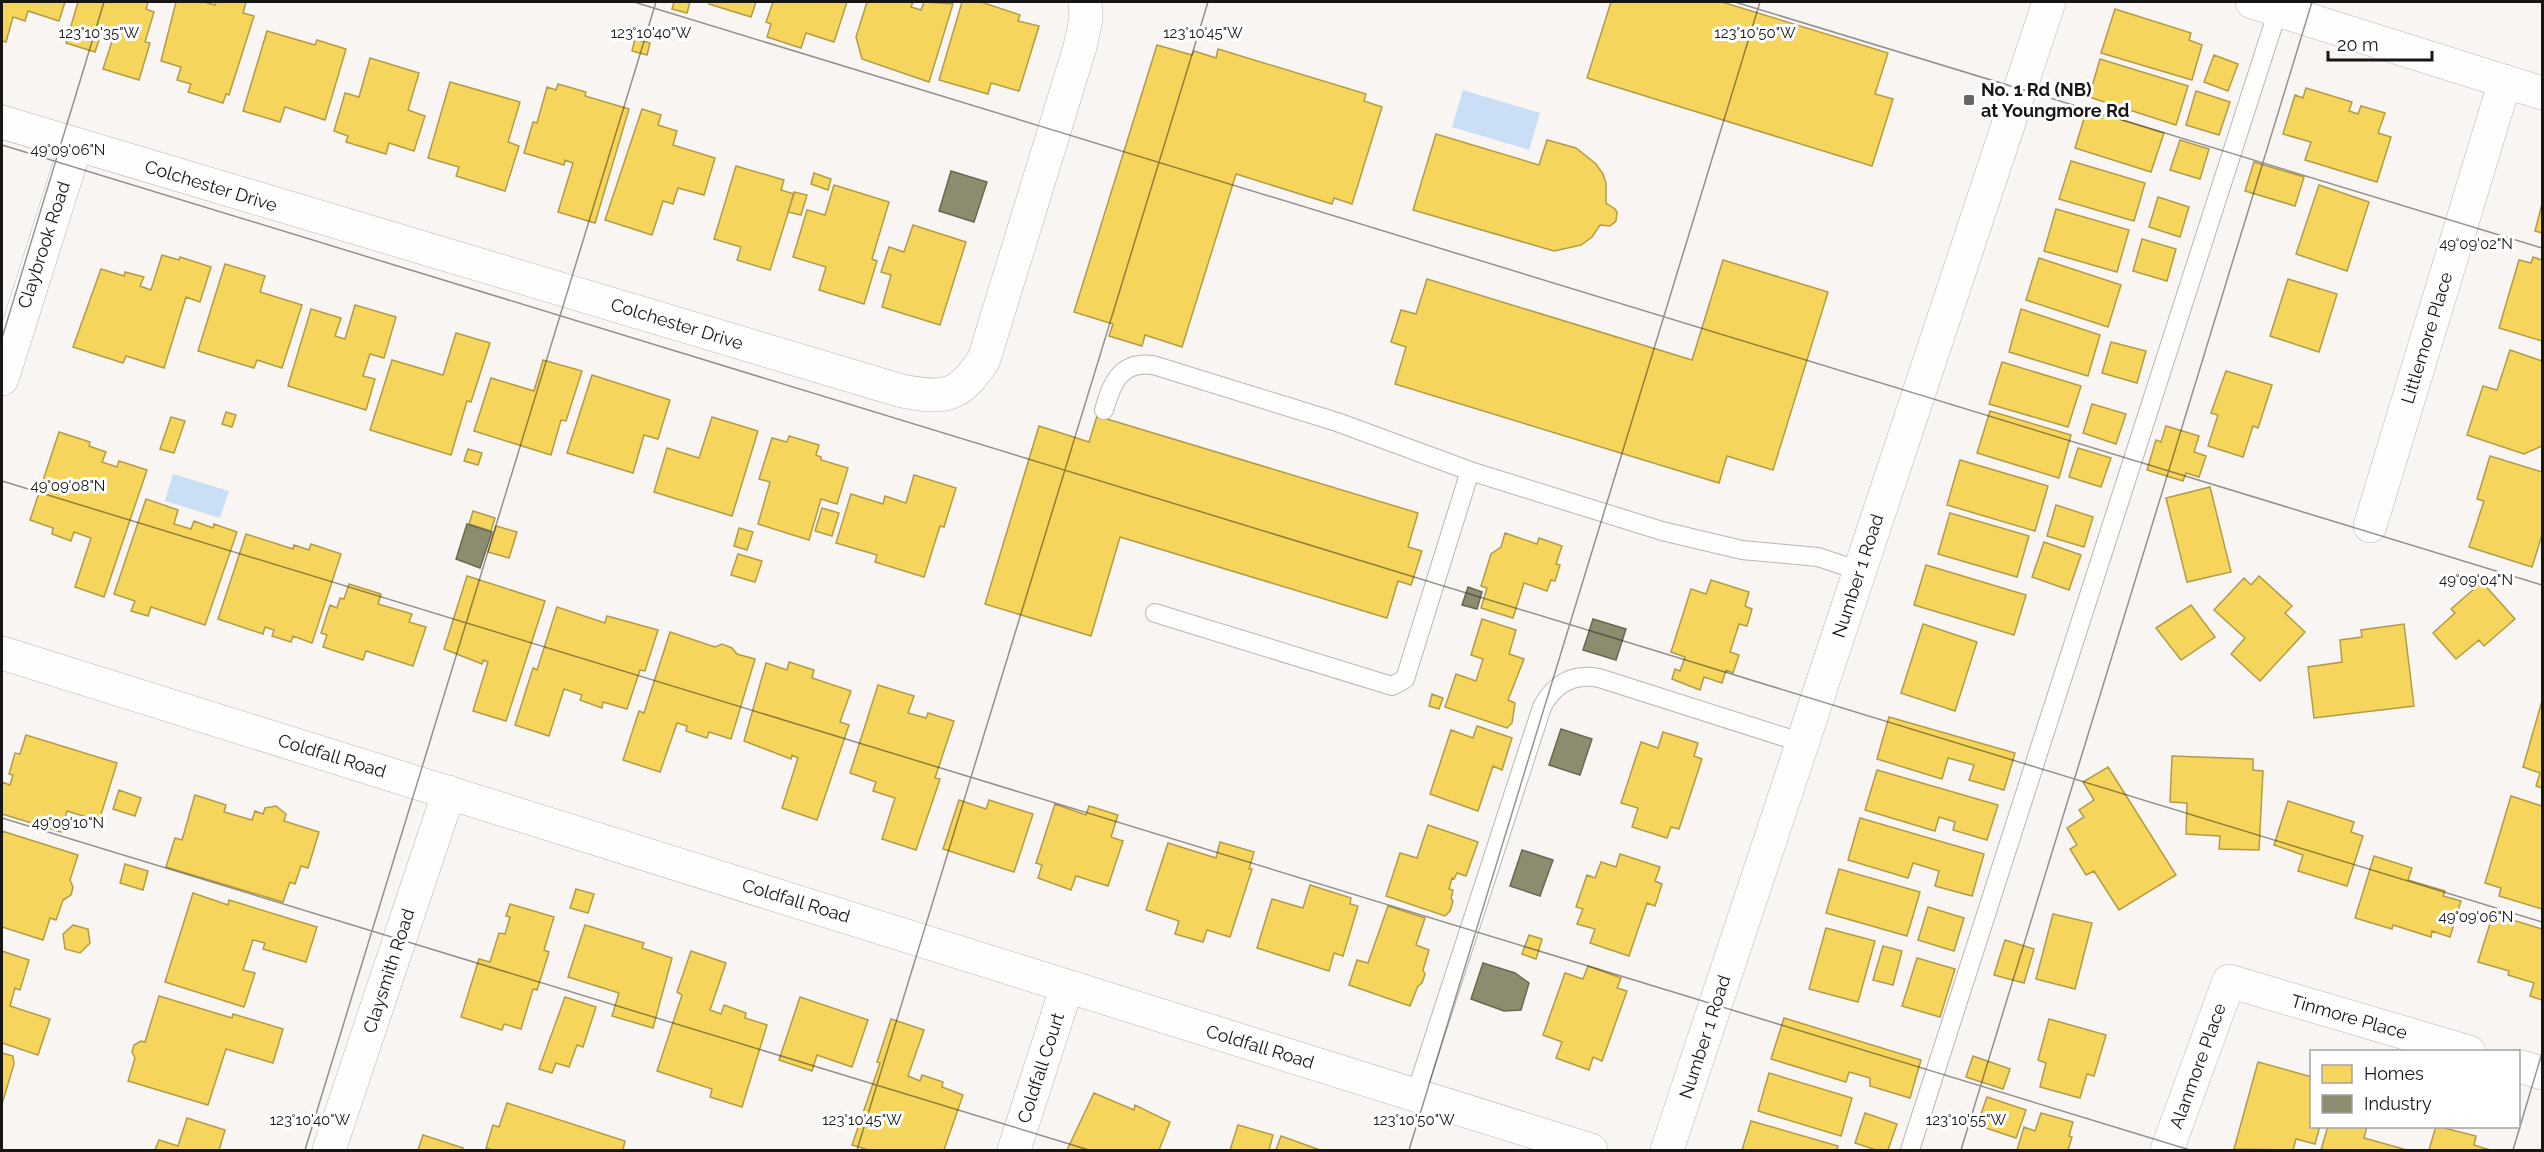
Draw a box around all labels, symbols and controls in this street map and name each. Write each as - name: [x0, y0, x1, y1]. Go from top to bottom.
- text: 123°10'35"W: [59, 24, 140, 42]
- text: 123°10'40"W: [611, 24, 692, 42]
- text: 123°10'45"W: [1163, 24, 1243, 42]
- text: 123°10'50"W: [1714, 24, 1796, 42]
- scale bar: [2328, 24, 2432, 62]
- text: 20 m: [2337, 34, 2379, 55]
- place label: No. 1 Rd (NB) at Youngmore Rd: [1981, 79, 2129, 121]
- marker: No. 1 Rd (NB) at Youngmore Rd: [1962, 93, 1976, 107]
- text: 49°09'06"N: [31, 141, 105, 159]
- street label: Colchester Drive: [142, 155, 280, 216]
- street label: Claybrook Road: [13, 179, 74, 311]
- text: 49°09'02"N: [2439, 235, 2513, 253]
- street label: Littlemore Place: [2397, 269, 2457, 406]
- street label: Colchester Drive: [608, 293, 746, 354]
- text: 49°09'08"N: [31, 477, 105, 495]
- street label: Number 1 Road: [1828, 511, 1887, 640]
- text: 49°09'04"N: [2439, 571, 2513, 589]
- street label: Coldfall Road: [276, 729, 389, 782]
- text: 49°09'10"N: [32, 814, 104, 832]
- street label: Coldfall Road: [740, 874, 853, 927]
- street label: Claysmith Road: [358, 906, 419, 1036]
- text: 49°09'06"N: [2439, 908, 2513, 926]
- street label: Number 1 Road: [1675, 972, 1734, 1101]
- street label: Tinmore Place: [2289, 990, 2410, 1043]
- street label: Alanmore Place: [2165, 1000, 2230, 1131]
- street label: Coldfall Court: [1013, 1010, 1068, 1126]
- street label: Coldfall Road: [1204, 1020, 1317, 1073]
- legend: [2310, 1050, 2520, 1128]
- text: Homes: [2364, 1063, 2424, 1084]
- text: Industry: [2364, 1093, 2432, 1114]
- text: 123°10'40"W: [270, 1111, 351, 1129]
- text: 123°10'45"W: [822, 1111, 902, 1129]
- text: 123°10'50"W: [1373, 1111, 1455, 1129]
- text: 123°10'55"W: [1926, 1111, 2007, 1129]

